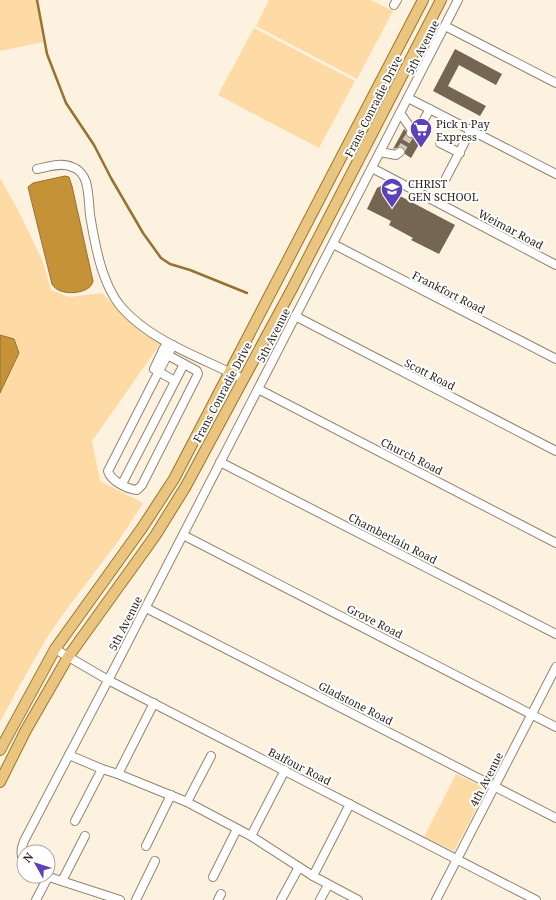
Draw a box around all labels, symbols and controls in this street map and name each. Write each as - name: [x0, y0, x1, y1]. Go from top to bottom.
- street label: 5th Avenue: [402, 17, 442, 77]
- street label: Frans Conradie Drive: [341, 53, 405, 159]
- supermarket icon: Pick n Pay Express: [408, 116, 434, 149]
- place label: Pick n Pay Express: [436, 116, 490, 144]
- school or university icon: CHRIST GEN SCHOOL: [379, 176, 405, 209]
- place label: CHRIST GEN SCHOOL: [408, 176, 479, 204]
- street label: Weimar Road: [476, 206, 546, 252]
- street label: Frankfort Road: [410, 267, 488, 317]
- street label: 5th Avenue: [253, 305, 293, 365]
- street label: Frans Conradie Drive: [189, 339, 255, 445]
- street label: Scott Road: [402, 355, 458, 393]
- street label: Church Road: [378, 434, 446, 478]
- street label: Chamberlain Road: [346, 509, 440, 567]
- street label: 5th Avenue: [105, 593, 145, 653]
- street label: Grove Road: [344, 600, 406, 642]
- street label: Gladstone Road: [316, 678, 396, 728]
- street label: Balfour Road: [266, 744, 334, 788]
- street label: 4th Avenue: [466, 749, 506, 809]
- north arrow: [16, 844, 56, 884]
- text: N: [19, 849, 37, 865]

